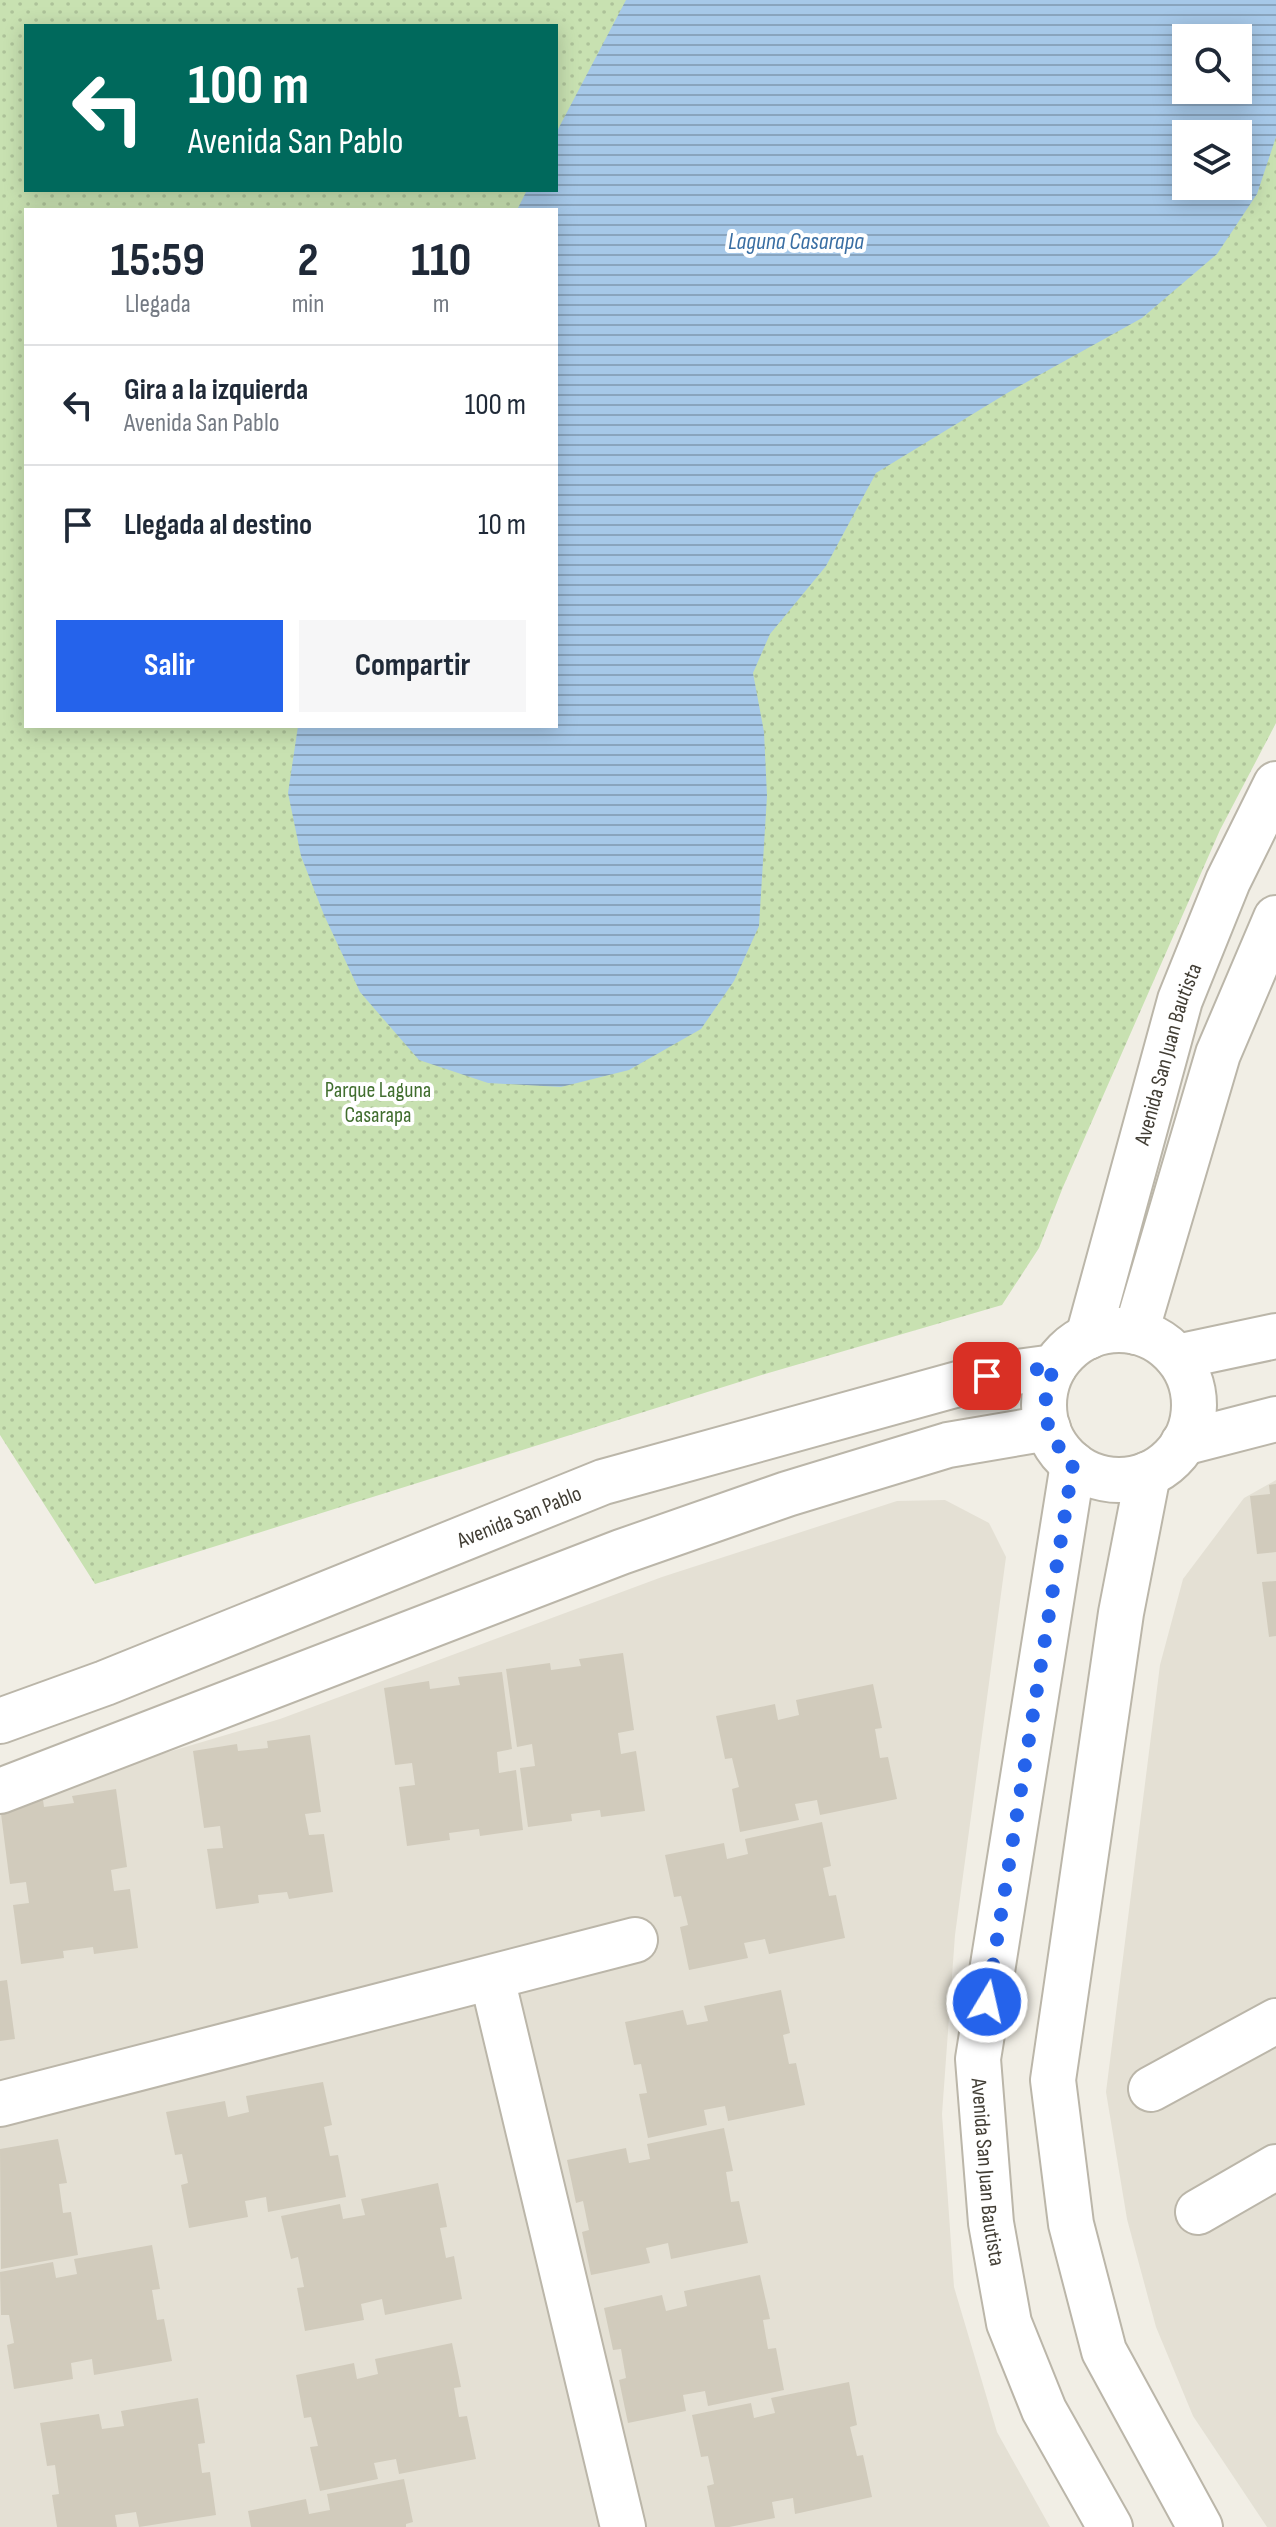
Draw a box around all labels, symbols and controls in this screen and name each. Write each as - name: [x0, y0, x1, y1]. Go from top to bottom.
- map controls: [1172, 24, 1252, 200]
- button: search: [1172, 24, 1252, 104]
- text: 100 m: [188, 53, 309, 120]
- icon: left: [56, 56, 160, 160]
- button: layers: [1172, 120, 1252, 200]
- text: Avenida San Pablo: [188, 121, 403, 164]
- water label: Laguna Casarapa: [728, 227, 864, 256]
- text: 15:59: [111, 232, 205, 289]
- text: 2: [297, 232, 319, 289]
- text: 110: [411, 232, 471, 289]
- text: Llegada: [125, 289, 191, 320]
- text: min: [292, 289, 324, 320]
- text: m: [433, 289, 450, 320]
- text: Gira a la izquierda: [124, 372, 308, 408]
- icon: left: [56, 383, 100, 427]
- text: 100 m: [465, 387, 526, 423]
- text: Avenida San Pablo: [124, 408, 280, 439]
- icon: arrive: [56, 503, 100, 547]
- text: Llegada al destino: [124, 507, 312, 543]
- text: 10 m: [478, 507, 526, 543]
- button: Salir: [56, 620, 283, 712]
- button: Compartir: [299, 620, 526, 712]
- street label: Avenida San Juan Bautista: [1129, 959, 1208, 1149]
- park label: Parque Laguna Casarapa: [325, 1077, 431, 1129]
- pin: [953, 1342, 1021, 1410]
- icon: arrive: [965, 1354, 1009, 1398]
- street label: Avenida San Pablo: [452, 1480, 586, 1555]
- position arrow: [945, 1960, 1029, 2044]
- street label: Avenida San Juan Bautista: [964, 2076, 1010, 2268]

